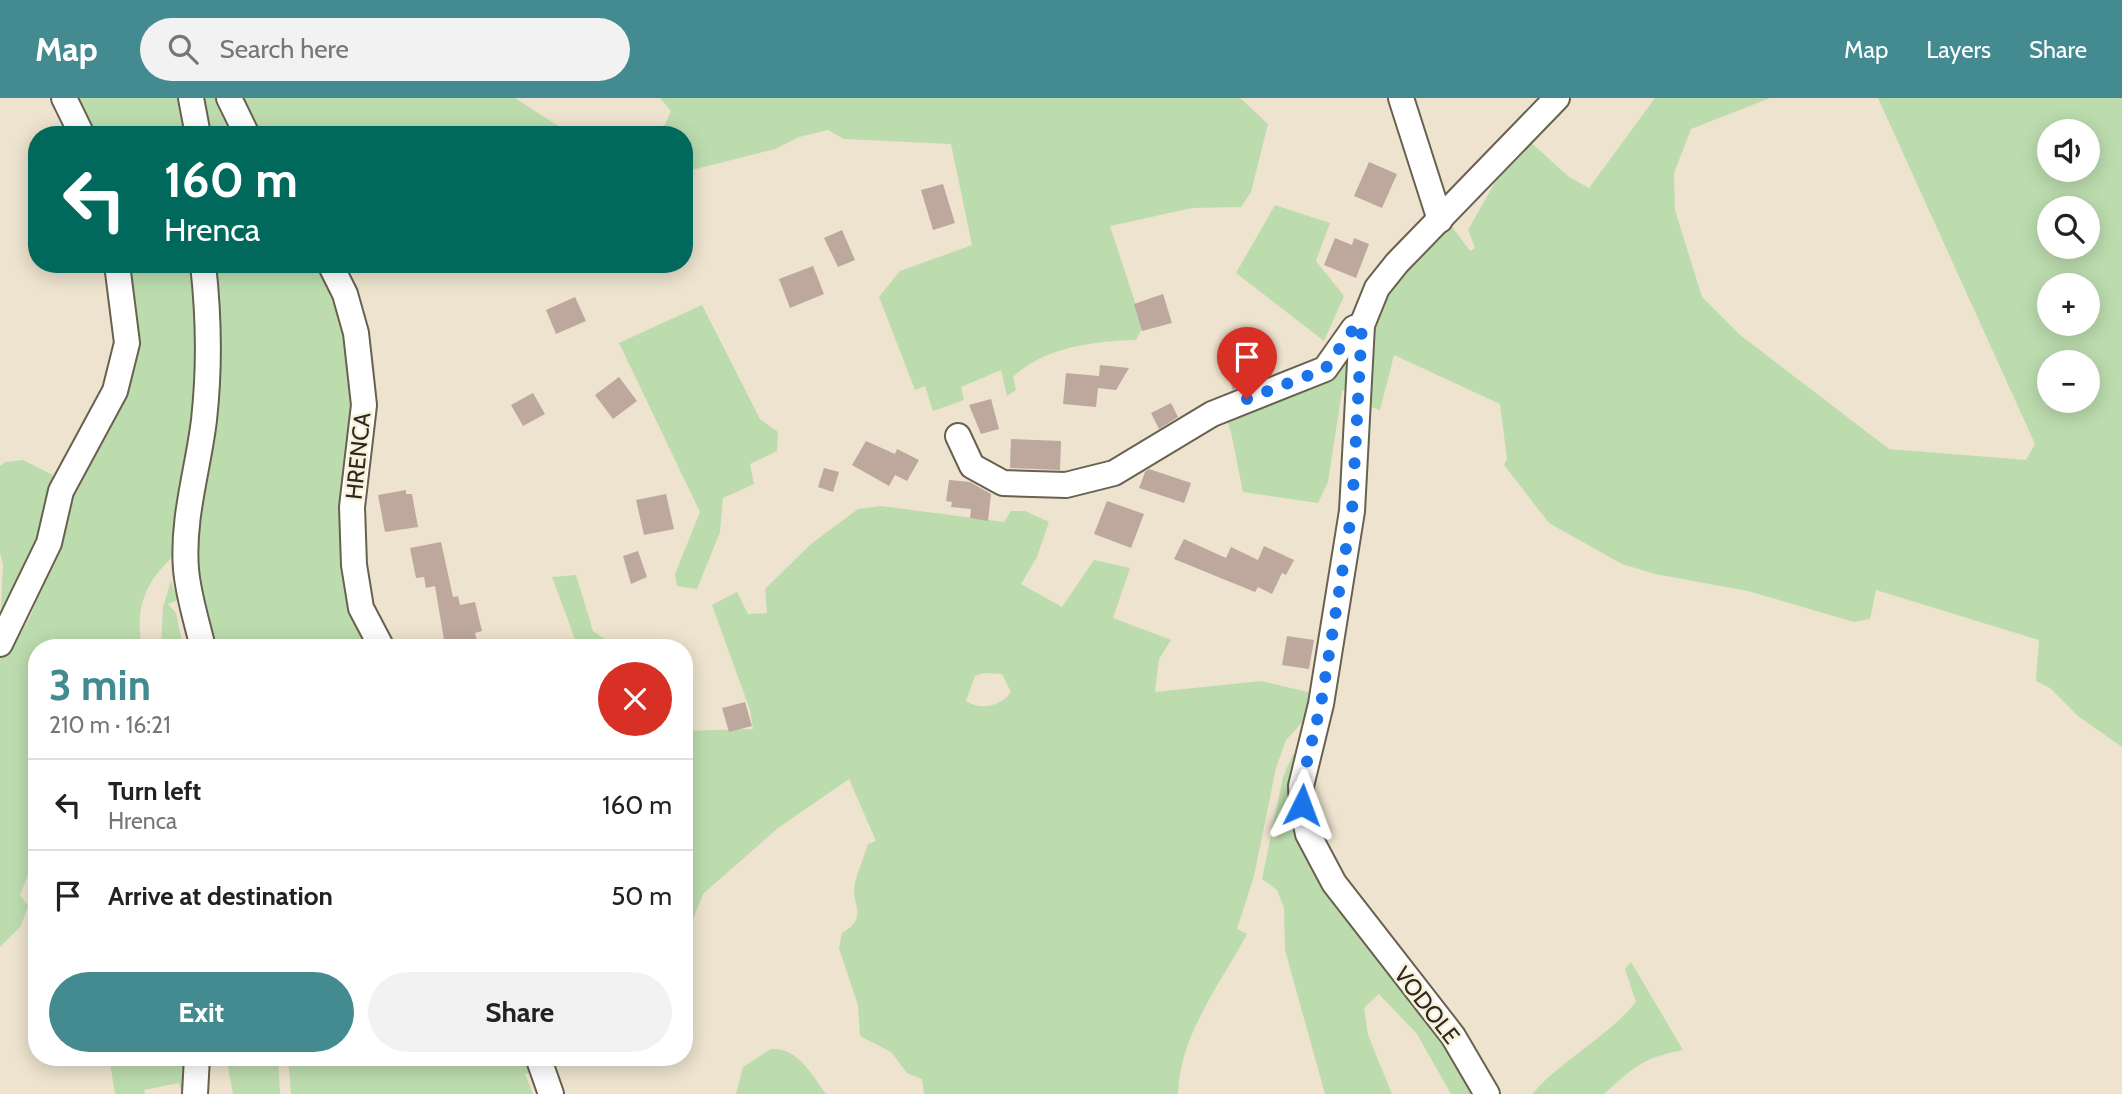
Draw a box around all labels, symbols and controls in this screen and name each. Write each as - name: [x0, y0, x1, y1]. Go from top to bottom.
- search box: [140, 18, 630, 81]
- text: Map: [35, 29, 98, 69]
- icon: search: [164, 30, 202, 68]
- text: Search here: [220, 33, 349, 65]
- text: Map: [1844, 35, 1888, 64]
- text: Layers: [1926, 35, 1991, 64]
- text: Share: [2029, 35, 2087, 64]
- map controls: [2037, 119, 2100, 413]
- button: sound: [2037, 119, 2100, 182]
- text: 160 m: [164, 150, 298, 209]
- icon: left: [49, 154, 140, 245]
- button: search: [2037, 196, 2100, 259]
- text: Hrenca: [164, 210, 260, 249]
- button: +: [2037, 273, 2100, 336]
- pin: [1217, 327, 1277, 399]
- icon: arrive: [1228, 338, 1266, 376]
- button: −: [2037, 350, 2100, 413]
- street label: HRENCA: [340, 411, 376, 501]
- text: 3 min: [49, 659, 151, 711]
- button: close: [598, 662, 672, 736]
- text: 210 m · 16:21: [49, 711, 171, 739]
- position arrow: [1265, 768, 1339, 842]
- text: Turn left: [108, 775, 201, 807]
- icon: left: [49, 786, 87, 824]
- text: 160 m: [602, 789, 672, 821]
- text: Hrenca: [108, 807, 177, 835]
- icon: arrive: [49, 877, 87, 915]
- text: Arrive at destination: [108, 880, 333, 912]
- text: 50 m: [611, 880, 672, 912]
- street label: VODOLE: [1388, 961, 1466, 1049]
- button: Exit: [49, 972, 354, 1052]
- button: Share: [368, 972, 672, 1052]

